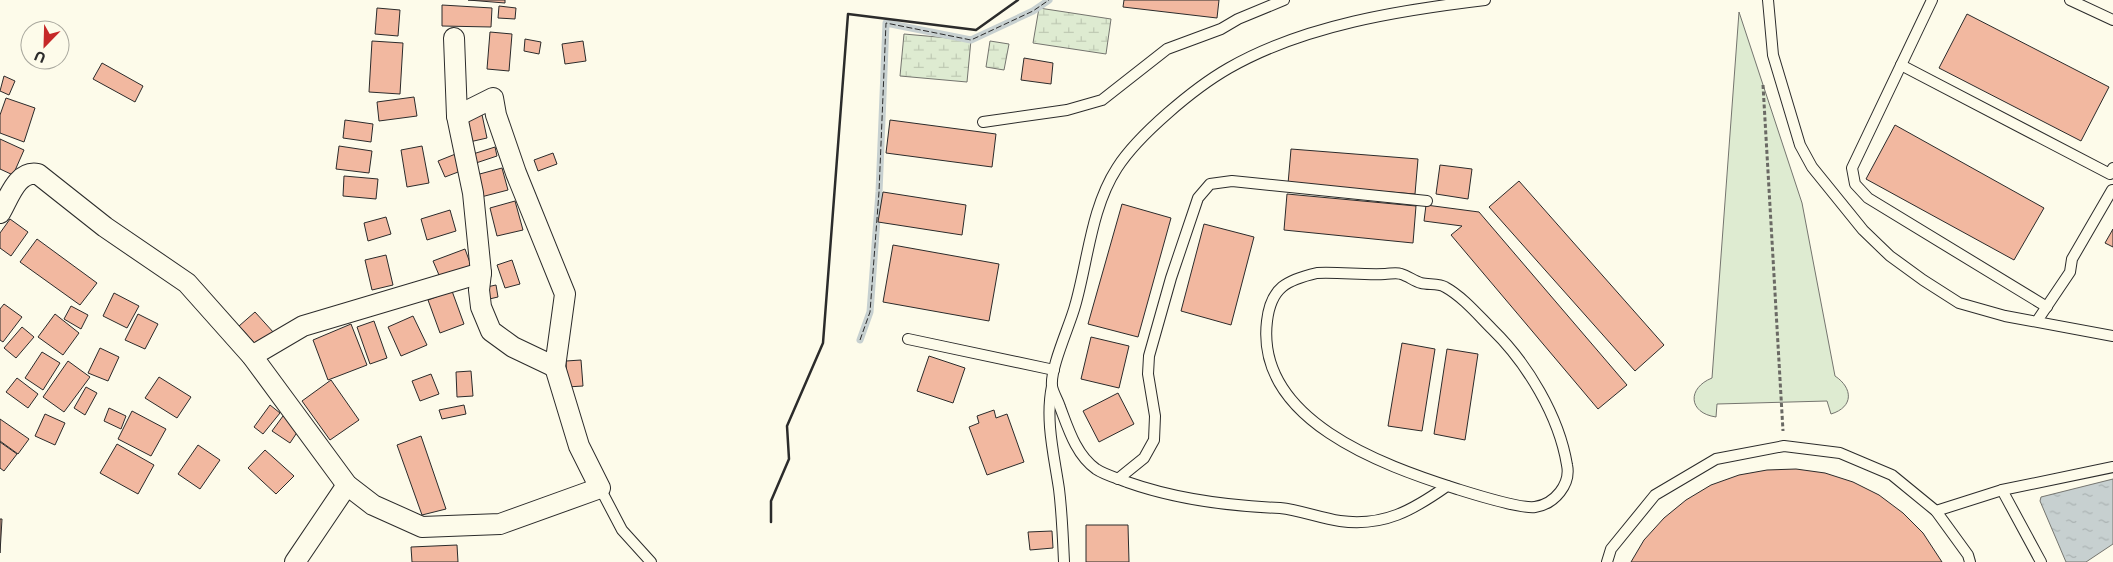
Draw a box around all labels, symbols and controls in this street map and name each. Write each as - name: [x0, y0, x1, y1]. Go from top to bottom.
- north arrow: [20, 20, 70, 70]
- text: U: [31, 47, 49, 67]

